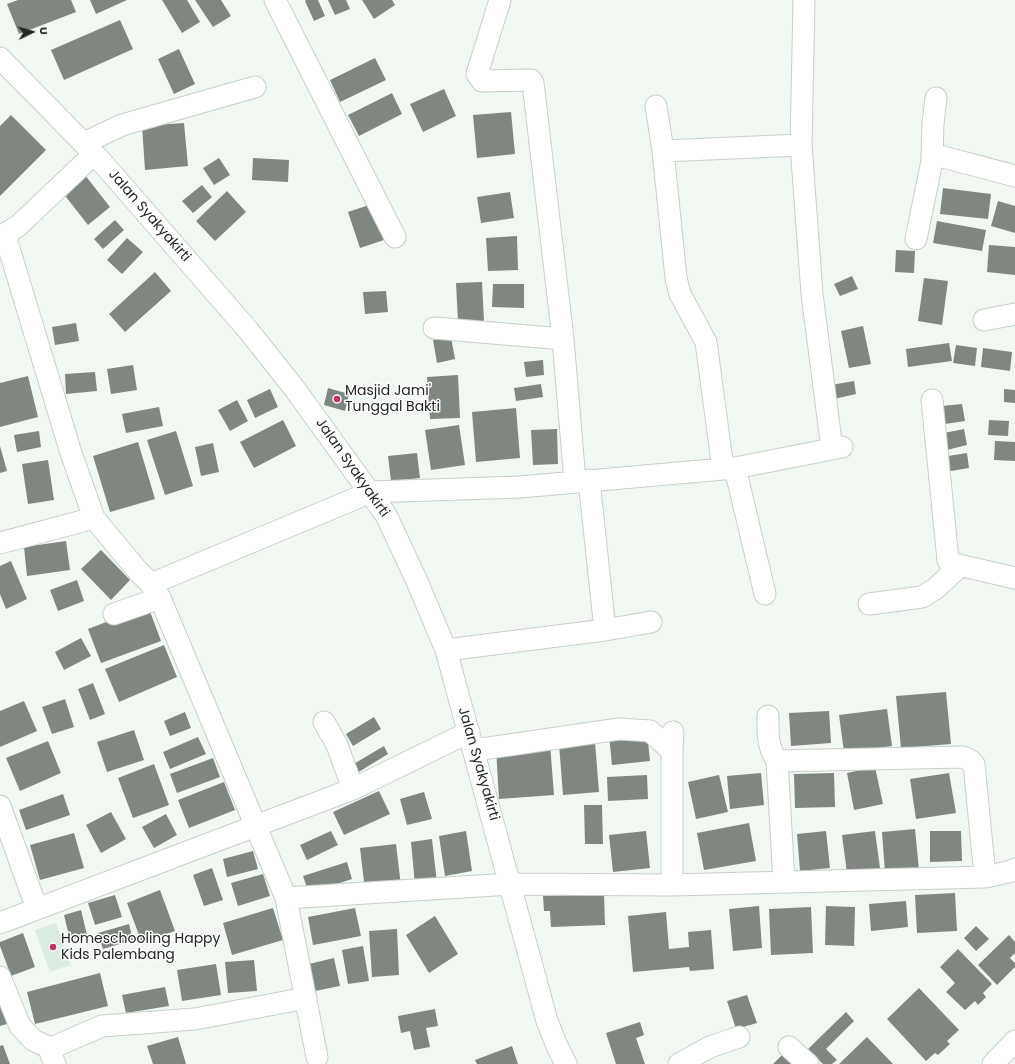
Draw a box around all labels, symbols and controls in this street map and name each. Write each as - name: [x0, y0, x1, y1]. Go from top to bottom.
- north arrow: [12, 12, 52, 52]
- text: U: [36, 26, 52, 36]
- street label: Jalan Syakyakirti: [104, 166, 194, 266]
- place label: Masjid Jami' Tunggal Bakti: [345, 383, 440, 416]
- marker: Masjid Jami' Tunggal Bakti: [332, 394, 342, 404]
- street label: Jalan Syakyakirti: [312, 415, 392, 521]
- street label: Jalan Syakyakirti: [454, 705, 502, 823]
- place label: Homeschooling Happy Kids Palembang: [61, 931, 220, 964]
- marker: Homeschooling Happy Kids Palembang: [48, 942, 58, 952]

